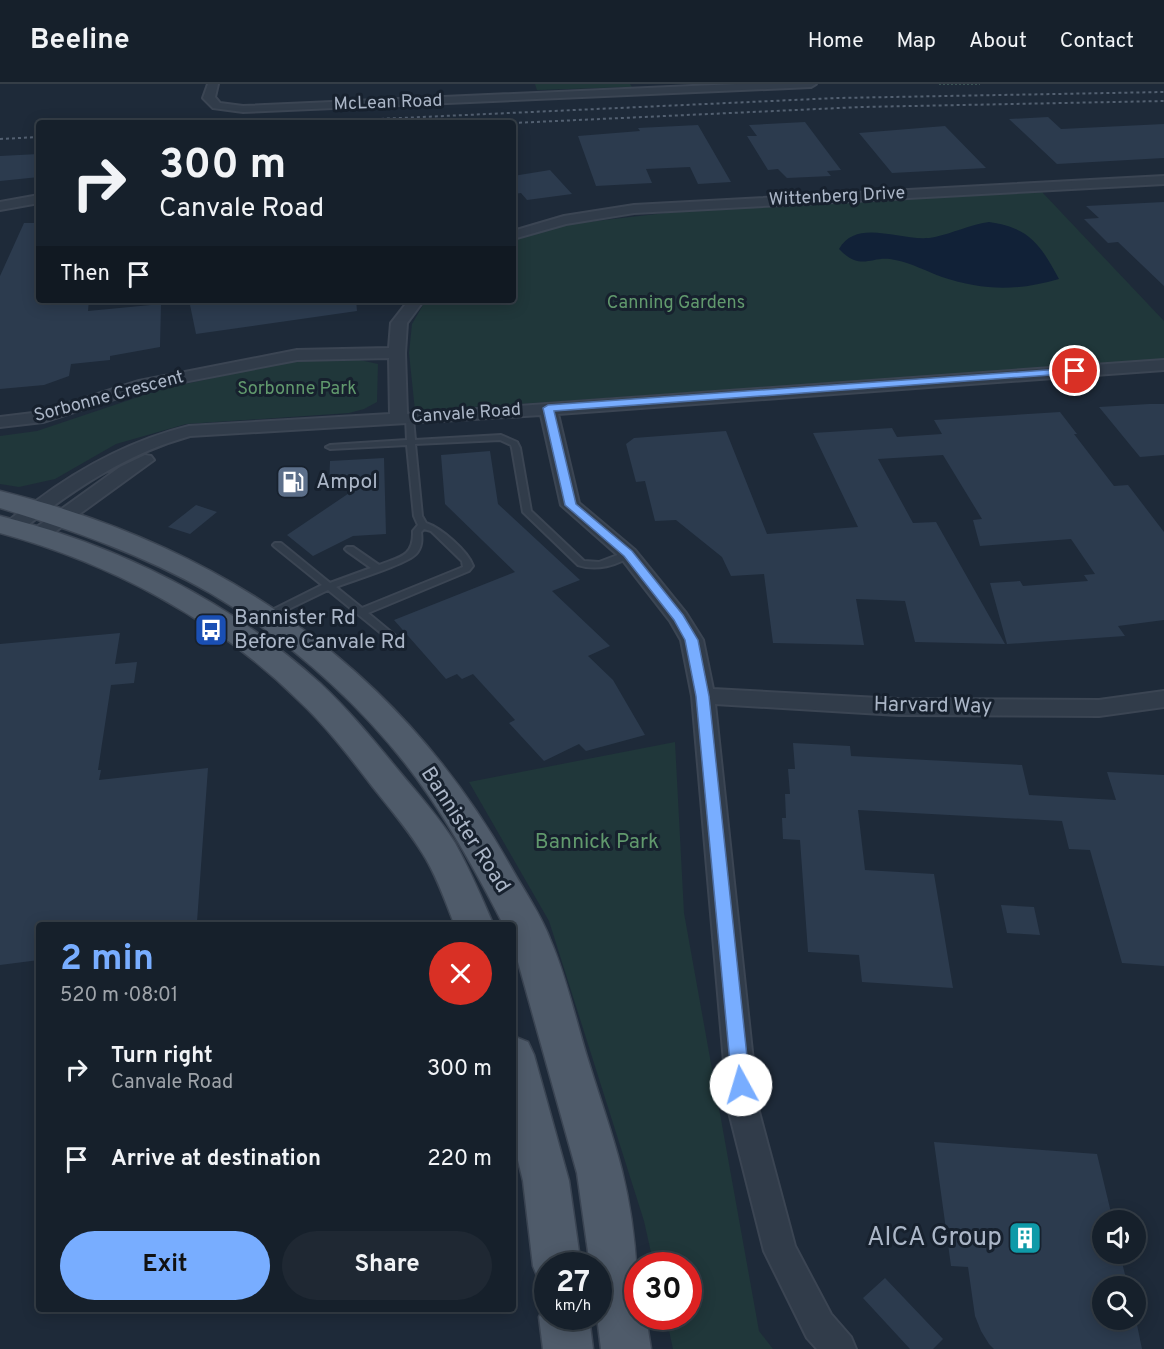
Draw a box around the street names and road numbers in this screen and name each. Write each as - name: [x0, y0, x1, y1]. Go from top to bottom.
- street label: McLean Road: [333, 90, 443, 116]
- street label: Wittenberg Drive: [768, 182, 906, 212]
- street label: Sorbonne Crescent: [32, 366, 186, 428]
- street label: Canvale Road: [410, 399, 522, 429]
- street label: Harvard Way: [873, 691, 993, 721]
- street label: Bannister Road: [414, 762, 516, 898]

